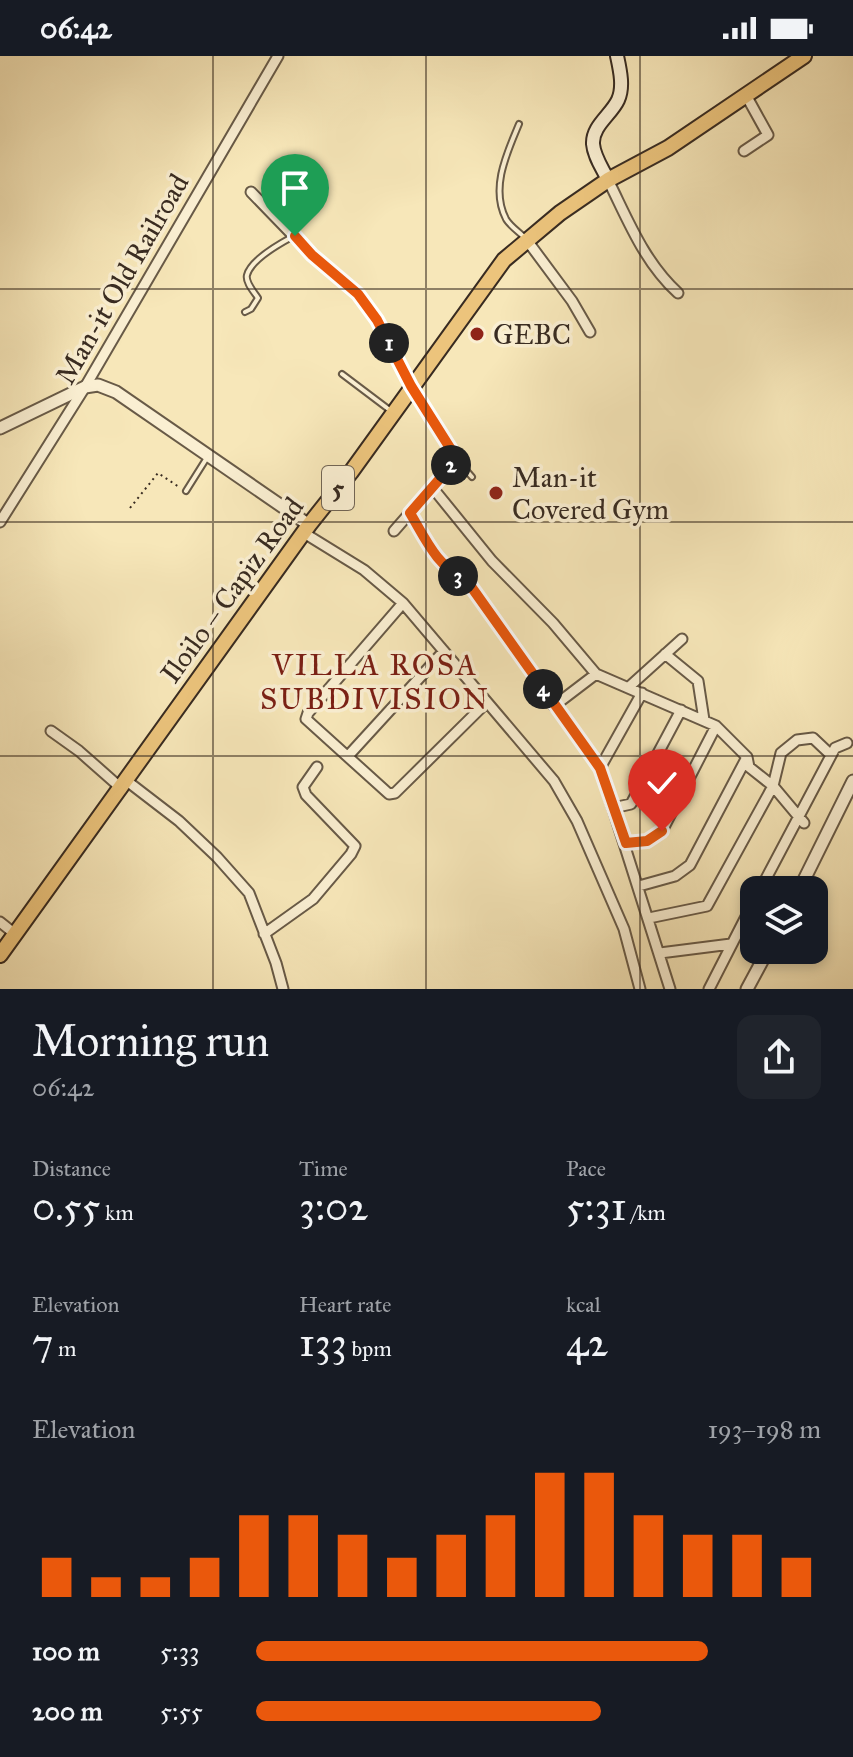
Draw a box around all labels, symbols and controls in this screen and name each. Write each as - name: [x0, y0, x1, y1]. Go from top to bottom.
- text: 06:42: [40, 10, 112, 46]
- pin: [261, 154, 329, 236]
- icon: arrive: [273, 166, 317, 210]
- street label: Man-it Old Railroad: [48, 168, 196, 390]
- place label: GEBC: [493, 317, 571, 352]
- pin: 1: [369, 323, 409, 363]
- marker: GEBC: [468, 325, 486, 343]
- text: 1: [385, 329, 393, 356]
- pin: 2: [431, 445, 471, 485]
- text: 2: [446, 451, 456, 478]
- place label: Man-it Covered Gym: [512, 460, 669, 527]
- road number: 5: [322, 466, 354, 510]
- marker: Man-it Covered Gym: [487, 484, 505, 502]
- street label: Iloilo – Capiz Road: [153, 490, 311, 690]
- pin: 3: [438, 556, 478, 596]
- text: 3: [454, 562, 462, 589]
- district label: VILLA ROSA SUBDIVISION: [260, 647, 490, 717]
- pin: 4: [523, 669, 563, 709]
- text: 4: [537, 675, 549, 702]
- pin: [628, 749, 696, 831]
- icon: check: [640, 761, 684, 805]
- map controls: [740, 876, 828, 964]
- button: layers: [740, 876, 828, 964]
- text: Morning run: [32, 1014, 269, 1068]
- button: share: [737, 1015, 821, 1099]
- text: 06:42: [32, 1071, 94, 1103]
- text: Distance: [32, 1155, 111, 1182]
- text: Time: [299, 1155, 348, 1182]
- text: Pace: [566, 1155, 606, 1182]
- text: 0.55: [32, 1182, 100, 1231]
- text: 3:02: [299, 1182, 368, 1231]
- text: 5:31: [566, 1182, 626, 1231]
- text: km: [100, 1199, 134, 1226]
- text: /km: [626, 1199, 666, 1226]
- text: Elevation: [32, 1291, 119, 1318]
- text: Heart rate: [299, 1291, 392, 1318]
- text: kcal: [566, 1291, 601, 1318]
- text: 7: [32, 1318, 53, 1367]
- text: 133: [299, 1318, 347, 1367]
- text: 42: [566, 1318, 608, 1367]
- text: m: [53, 1335, 77, 1362]
- text: bpm: [347, 1335, 392, 1362]
- text: Elevation: [32, 1413, 135, 1445]
- text: 193–198 m: [708, 1413, 821, 1445]
- text: 100 m: [32, 1635, 100, 1667]
- text: 5:33: [160, 1635, 199, 1667]
- text: 200 m: [32, 1695, 103, 1727]
- text: 5:55: [160, 1695, 203, 1727]

